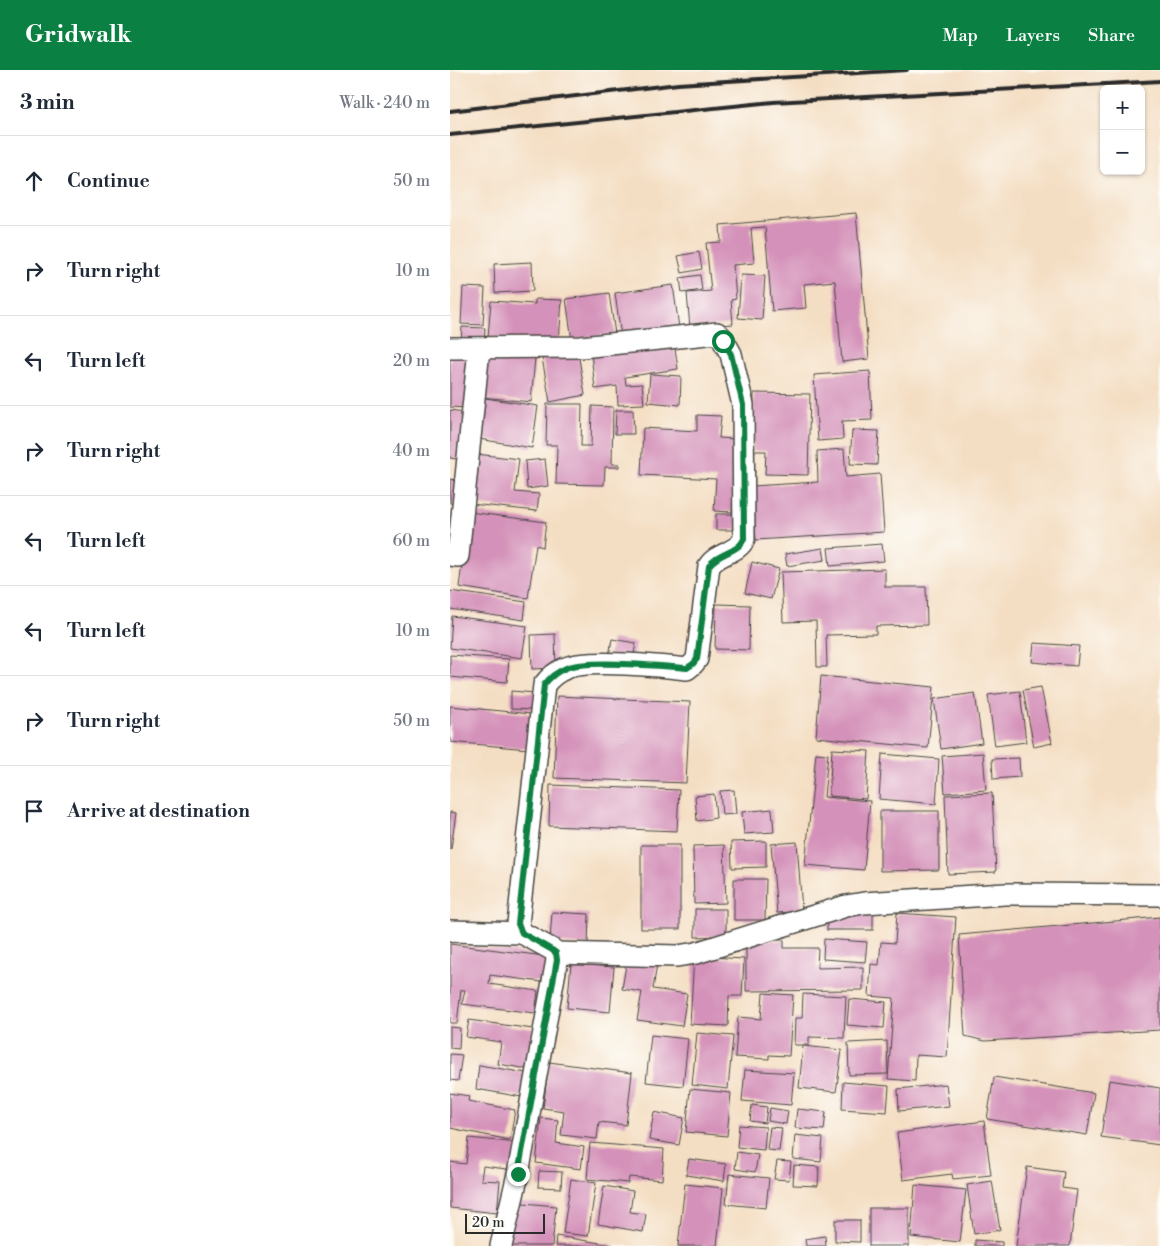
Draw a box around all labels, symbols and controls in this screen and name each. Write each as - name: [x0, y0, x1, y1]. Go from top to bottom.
- text: Gridwalk: [25, 20, 132, 50]
- text: Map: [943, 24, 978, 47]
- text: Layers: [1006, 24, 1060, 47]
- text: Share: [1088, 24, 1135, 47]
- map controls: [1100, 85, 1145, 175]
- button: +: [1100, 85, 1145, 130]
- text: 3 min: [20, 90, 75, 116]
- text: Walk · 240 m: [339, 93, 430, 113]
- button: −: [1100, 130, 1145, 175]
- icon: ahead: [20, 167, 48, 195]
- text: Continue: [67, 169, 150, 193]
- text: 50 m: [393, 171, 430, 191]
- icon: right: [20, 257, 48, 285]
- text: Turn right: [67, 259, 160, 283]
- text: 10 m: [396, 261, 430, 281]
- route start: [712, 330, 735, 353]
- icon: left: [20, 347, 48, 375]
- text: Turn left: [67, 349, 146, 373]
- text: 20 m: [393, 351, 430, 371]
- icon: right: [20, 437, 48, 465]
- text: Turn right: [67, 439, 160, 463]
- text: 40 m: [393, 441, 430, 461]
- icon: left: [20, 527, 48, 555]
- text: Turn left: [67, 529, 146, 553]
- text: 60 m: [392, 531, 430, 551]
- icon: left: [20, 617, 48, 645]
- text: Turn left: [67, 619, 146, 643]
- text: 10 m: [396, 621, 430, 641]
- icon: right: [20, 707, 48, 735]
- text: Turn right: [67, 709, 160, 733]
- text: 50 m: [393, 711, 430, 731]
- icon: arrive: [20, 797, 48, 825]
- text: Arrive at destination: [67, 799, 250, 823]
- route end: [507, 1163, 530, 1186]
- scale bar: [465, 1211, 545, 1234]
- text: 20 m: [472, 1214, 504, 1232]

